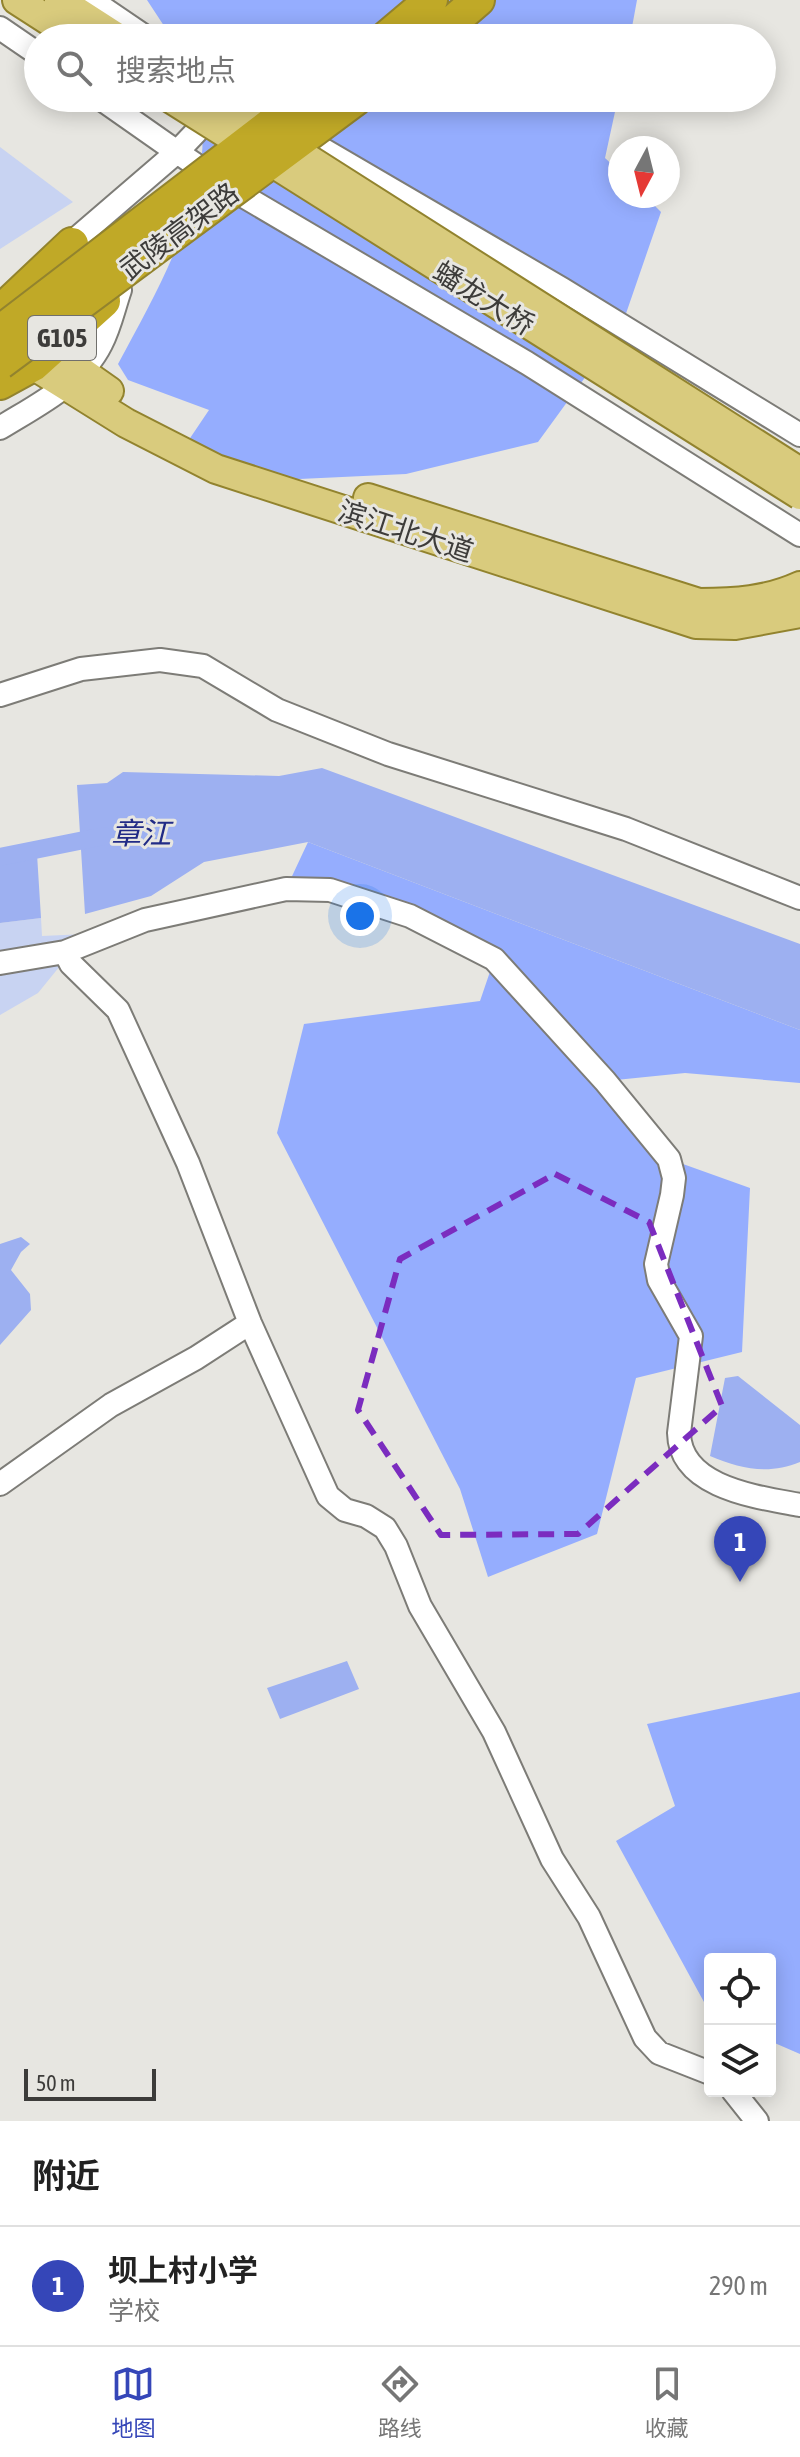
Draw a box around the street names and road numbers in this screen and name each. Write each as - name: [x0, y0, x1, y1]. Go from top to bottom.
- street label: 武陵高架路: [113, 176, 245, 286]
- street label: 蟠龙大桥: [428, 255, 540, 341]
- road number: G105: [28, 316, 96, 360]
- street label: 滨江北大道: [334, 494, 478, 568]

